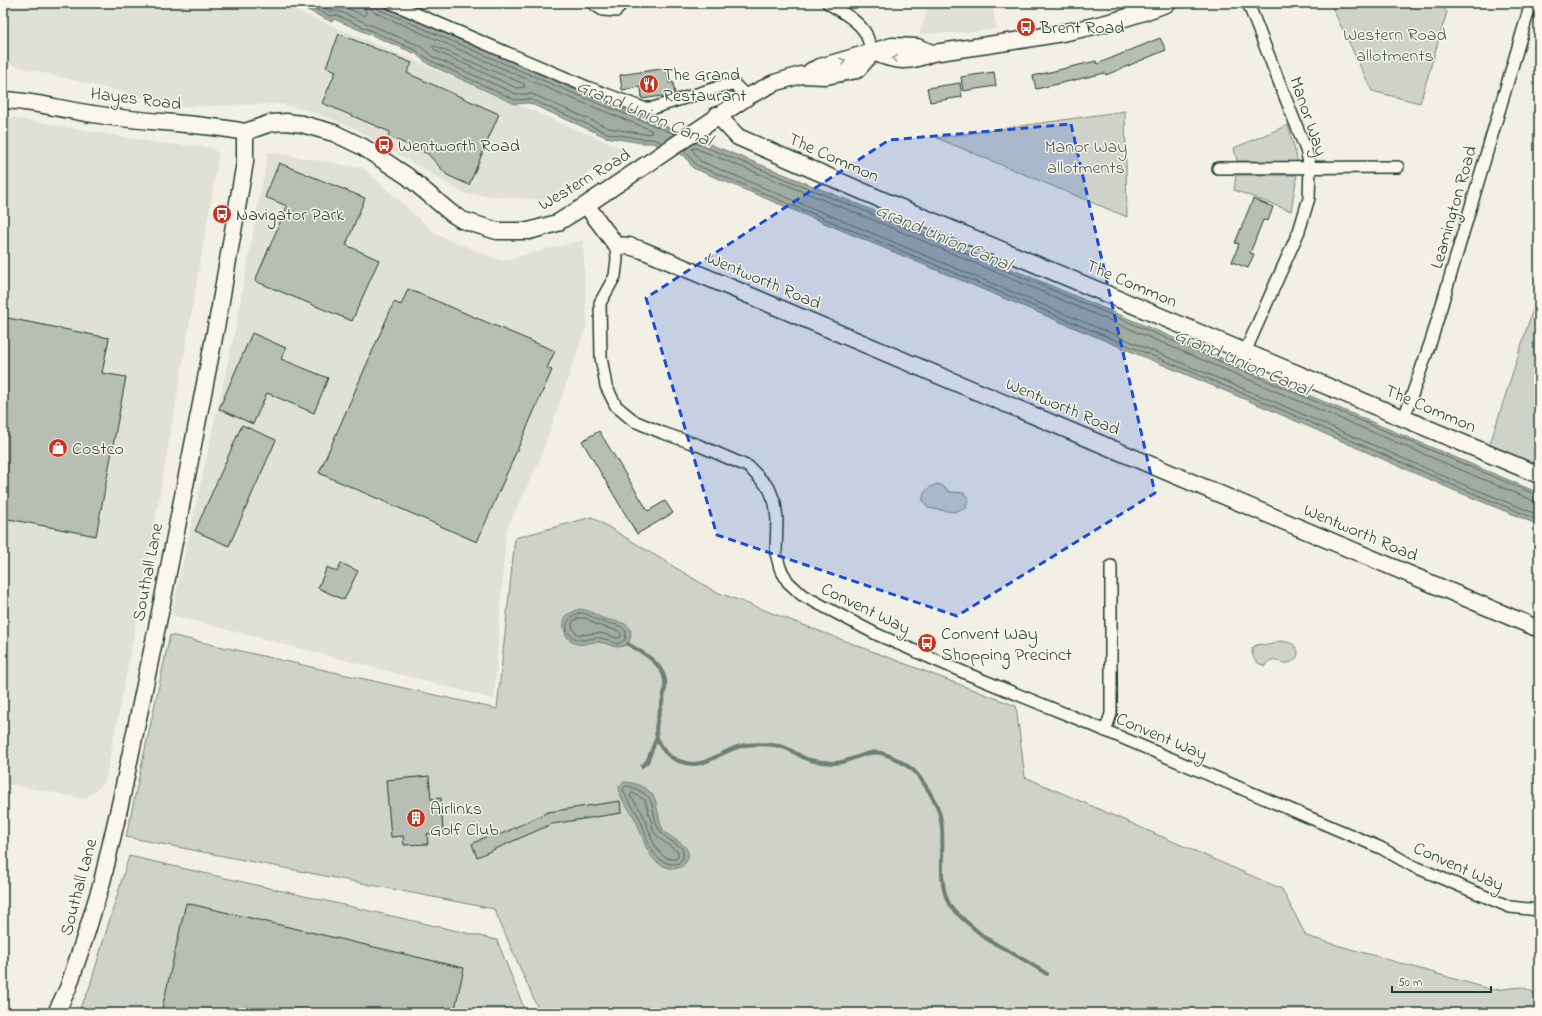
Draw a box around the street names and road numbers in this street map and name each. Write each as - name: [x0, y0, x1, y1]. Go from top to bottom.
- street label: Manor Way: [1281, 73, 1333, 160]
- street label: Hayes Road: [89, 82, 183, 118]
- street label: The Common: [784, 127, 883, 190]
- street label: Western Road: [534, 143, 636, 218]
- street label: Leamington Road: [1425, 143, 1486, 272]
- street label: Wentworth Road: [702, 246, 824, 318]
- street label: The Common: [1082, 254, 1181, 316]
- street label: Wentworth Road: [1001, 372, 1123, 444]
- street label: The Common: [1381, 379, 1480, 441]
- street label: Wentworth Road: [1299, 498, 1421, 570]
- street label: Southall Lane: [127, 520, 171, 624]
- street label: Convent Way: [816, 577, 914, 643]
- street label: Convent Way: [1112, 707, 1211, 769]
- street label: Southall Lane: [55, 835, 106, 939]
- street label: Convent Way: [1409, 836, 1508, 899]

